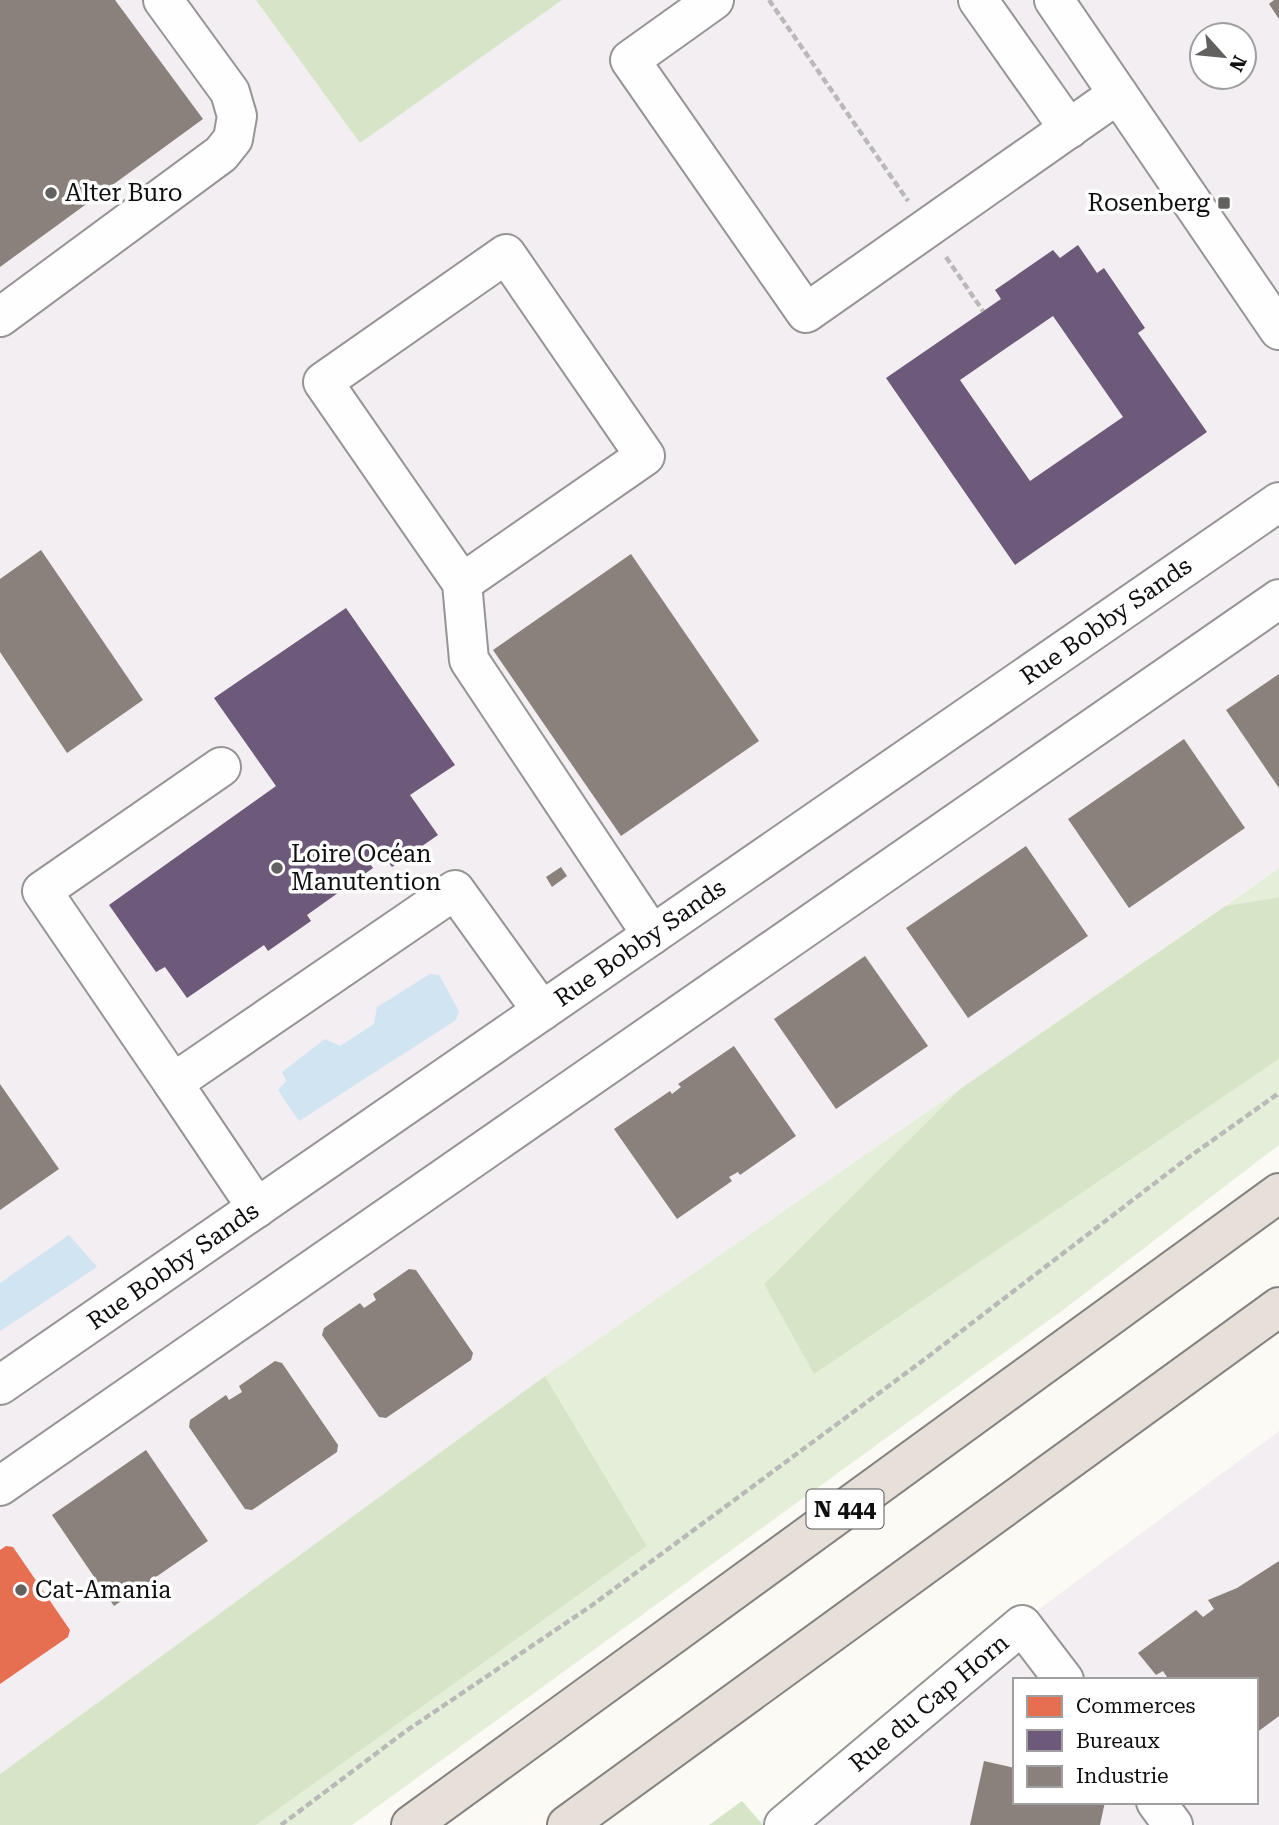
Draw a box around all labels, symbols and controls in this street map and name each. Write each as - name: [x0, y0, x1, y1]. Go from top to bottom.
- north arrow: [1188, 21, 1258, 91]
- text: N: [1224, 52, 1251, 76]
- place label: Alter Buro: [65, 179, 183, 207]
- marker: Alter Buro: [43, 185, 59, 201]
- place label: Rosenberg: [1088, 189, 1210, 217]
- marker: Rosenberg: [1216, 195, 1232, 211]
- street label: Rue Bobby Sands: [1015, 551, 1197, 691]
- place label: Loire Océan Manutention: [291, 840, 441, 896]
- marker: Loire Océan Manutention: [269, 860, 285, 876]
- street label: Rue Bobby Sands: [549, 873, 731, 1013]
- street label: Rue Bobby Sands: [82, 1196, 264, 1336]
- road number: N 444: [806, 1490, 884, 1528]
- place label: Cat-Amania: [35, 1576, 171, 1604]
- marker: Cat-Amania: [13, 1582, 29, 1598]
- street label: Rue du Cap Horn: [844, 1628, 1014, 1778]
- legend: [1013, 1678, 1258, 1804]
- text: Commerces: [1076, 1694, 1196, 1718]
- text: Bureaux: [1076, 1729, 1159, 1753]
- text: Industrie: [1076, 1764, 1169, 1788]

